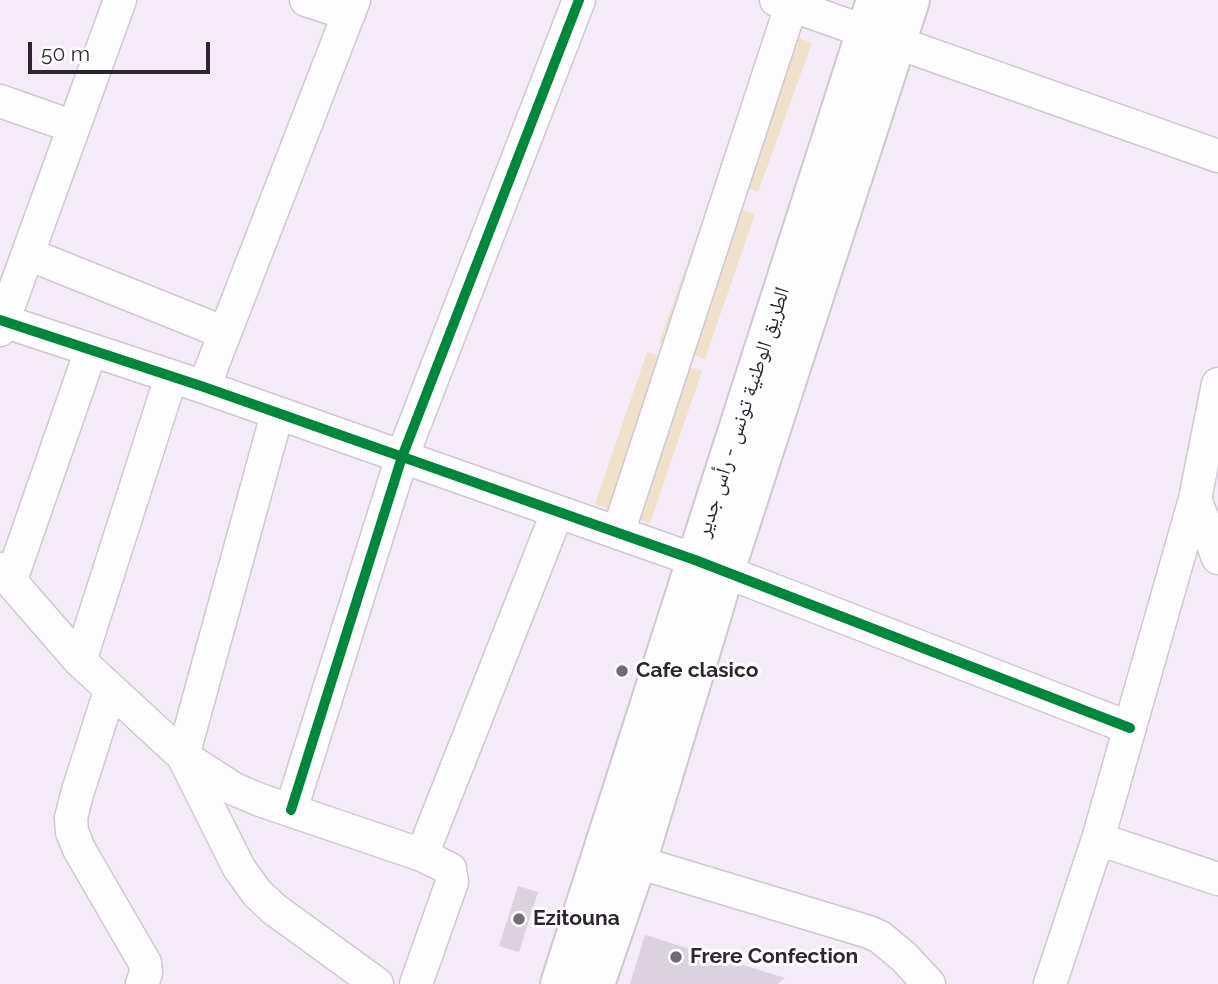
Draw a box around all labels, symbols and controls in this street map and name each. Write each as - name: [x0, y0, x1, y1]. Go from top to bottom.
- scale bar: [32, 28, 214, 72]
- text: 50 m: [41, 41, 90, 66]
- street label: الطريق الوطنية تونس - رأس جدير: [691, 284, 795, 540]
- place label: Cafe clasico: [636, 658, 758, 684]
- marker: Cafe clasico: [614, 663, 630, 679]
- place label: Ezitouna: [533, 906, 620, 932]
- marker: Ezitouna: [511, 911, 527, 927]
- place label: Frere Confection: [690, 944, 858, 970]
- marker: Frere Confection: [668, 949, 684, 965]

